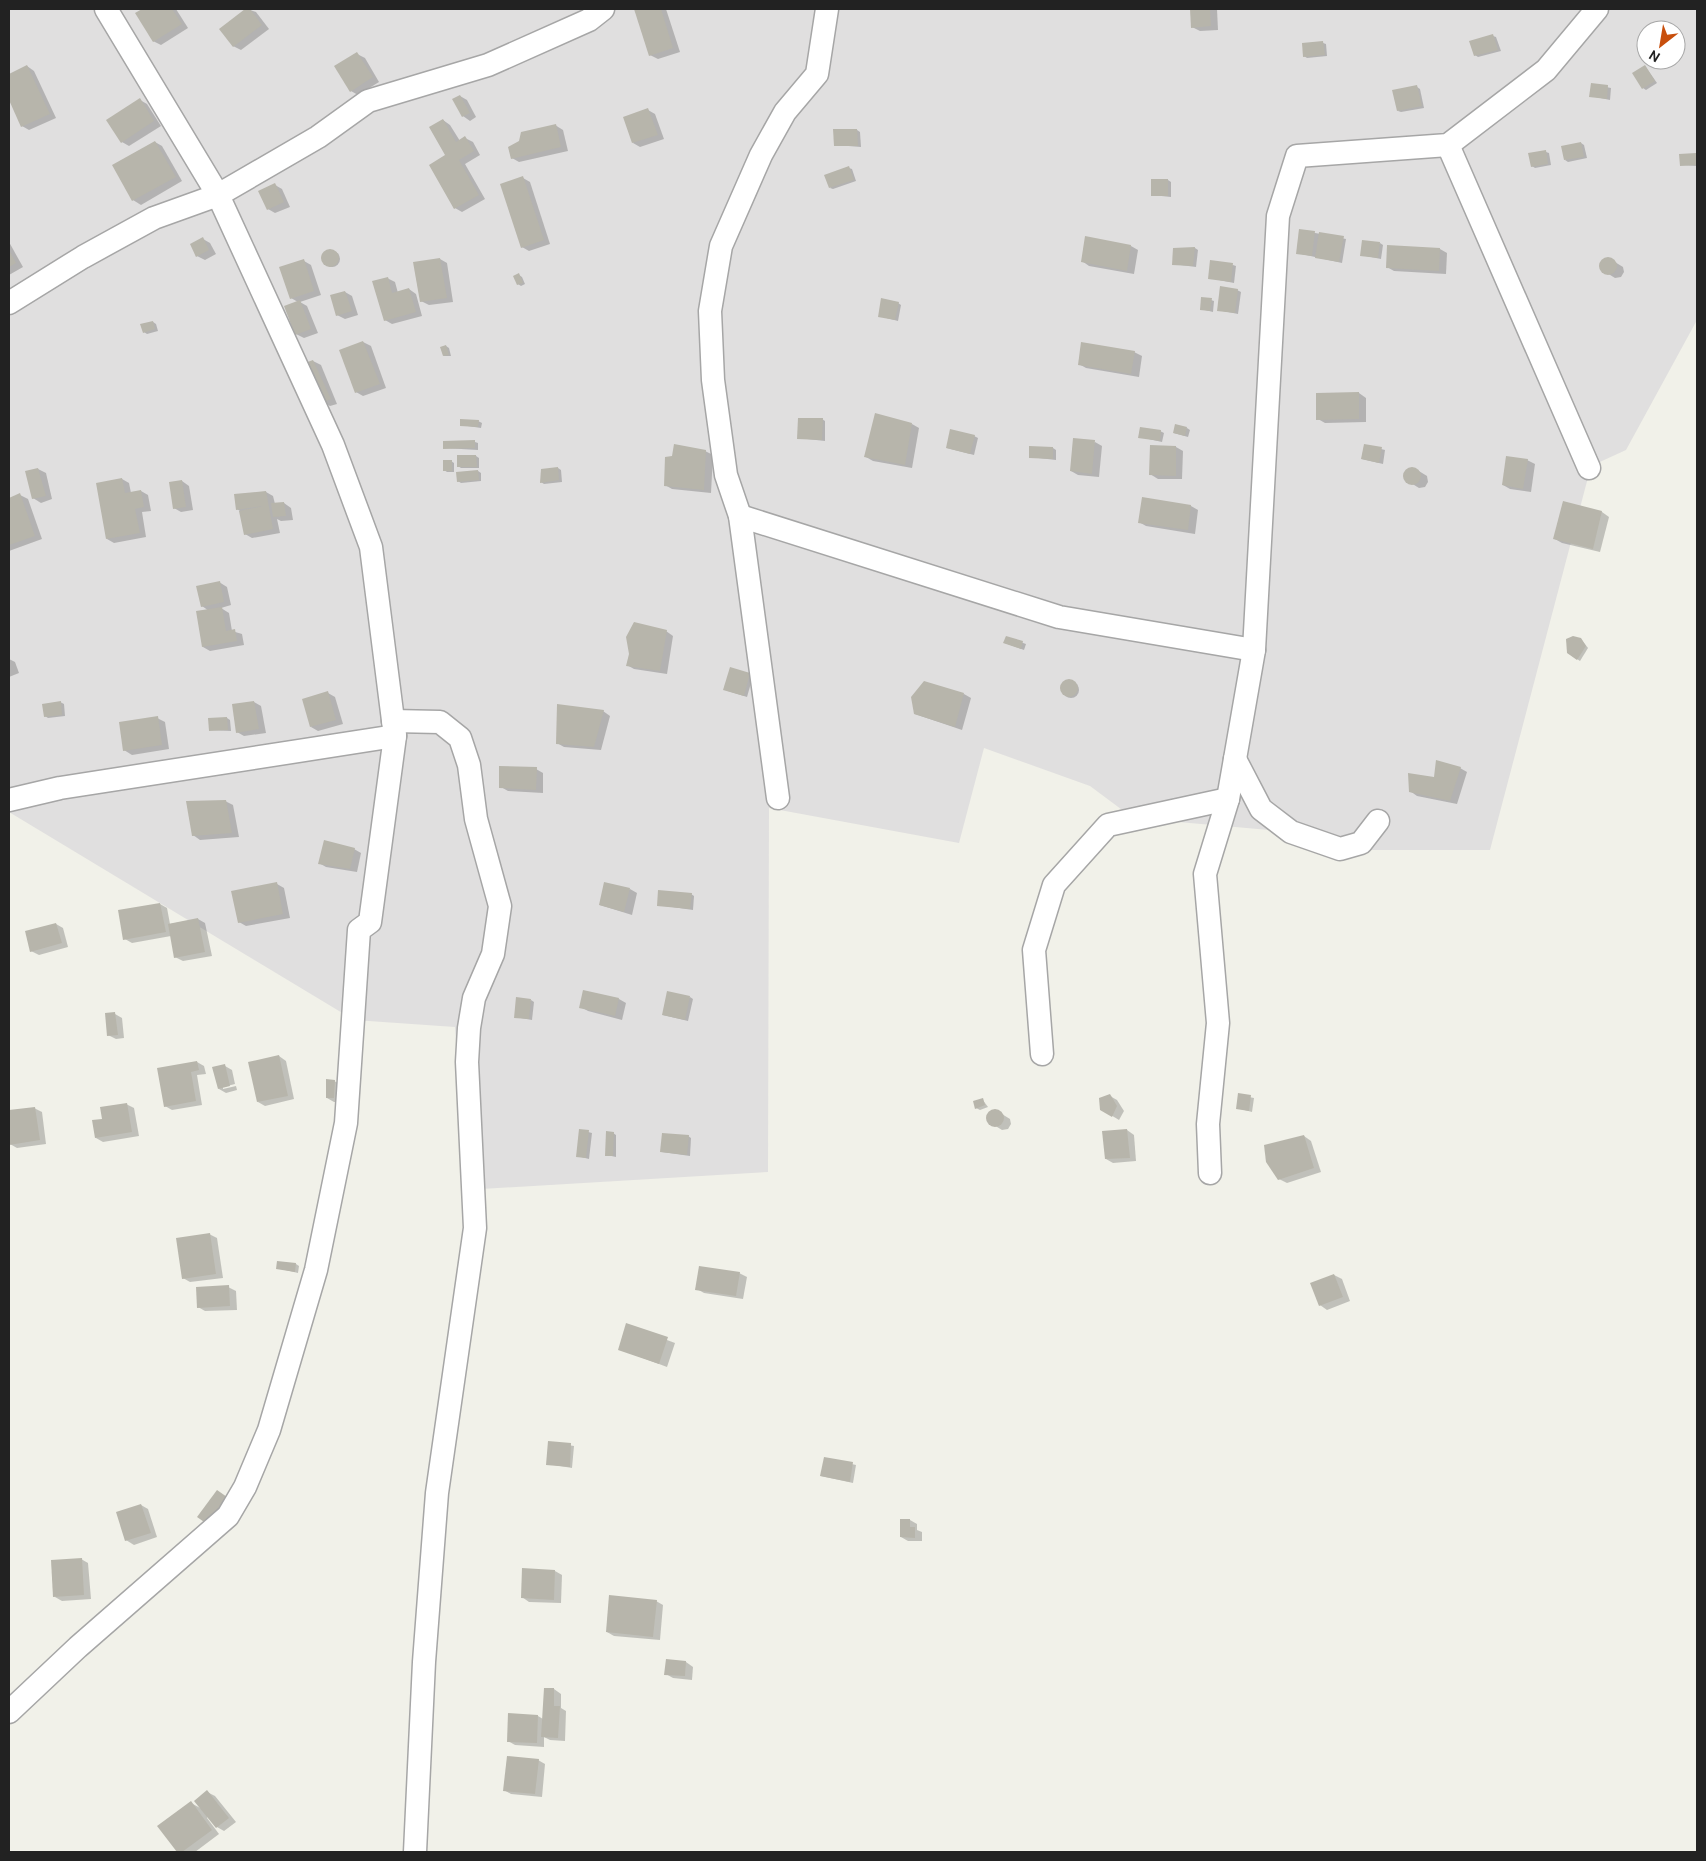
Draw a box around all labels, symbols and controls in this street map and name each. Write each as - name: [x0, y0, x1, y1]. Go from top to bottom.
- north arrow: [1636, 20, 1686, 70]
- text: N: [1645, 46, 1663, 66]

